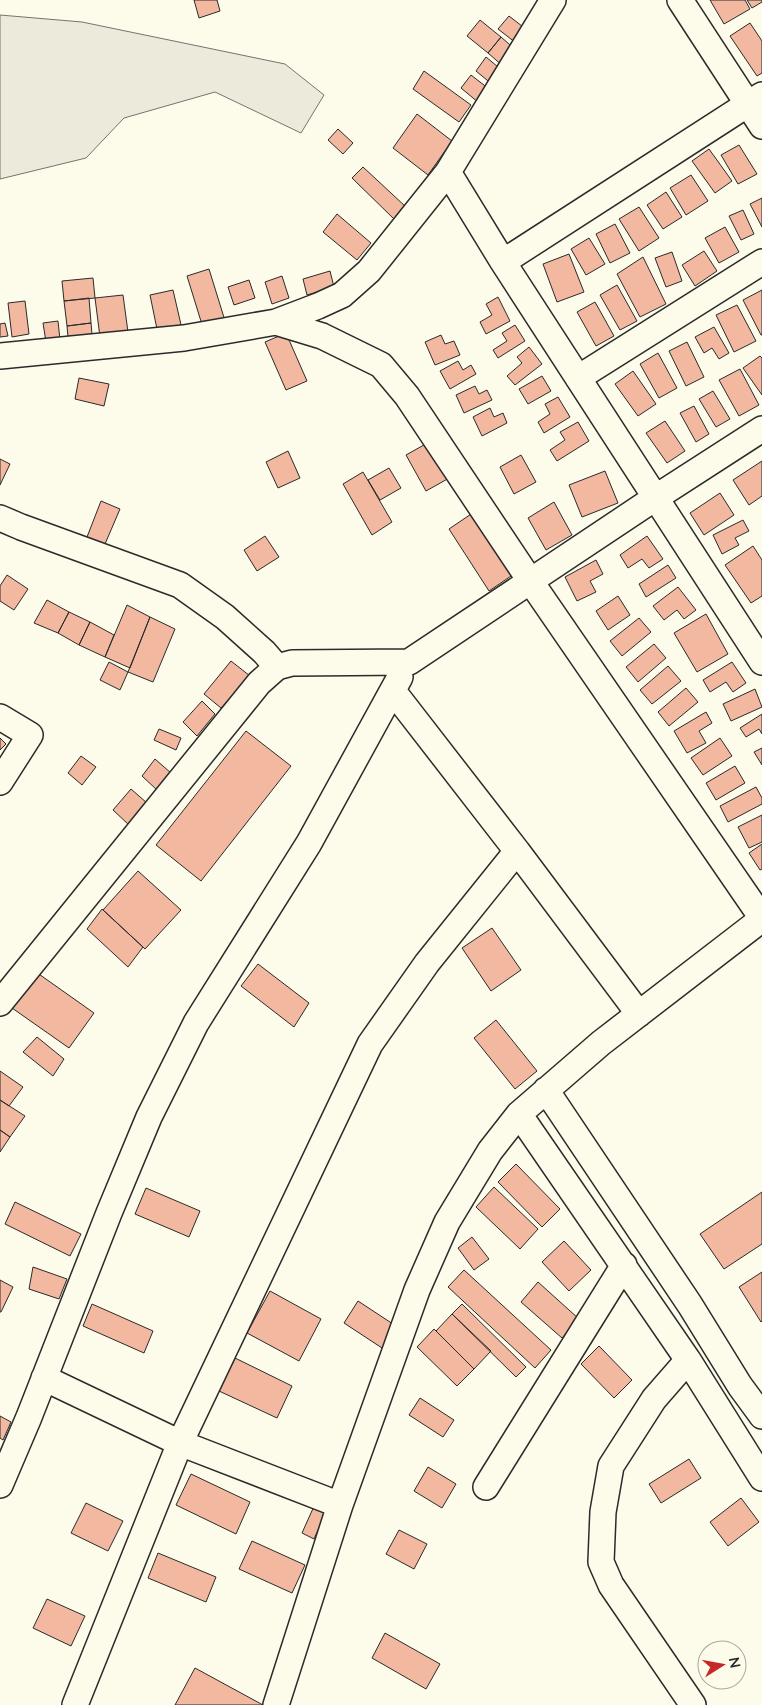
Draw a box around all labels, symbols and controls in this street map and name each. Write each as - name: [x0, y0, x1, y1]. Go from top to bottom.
- north arrow: [697, 1640, 747, 1690]
- text: N: [726, 1656, 745, 1669]

